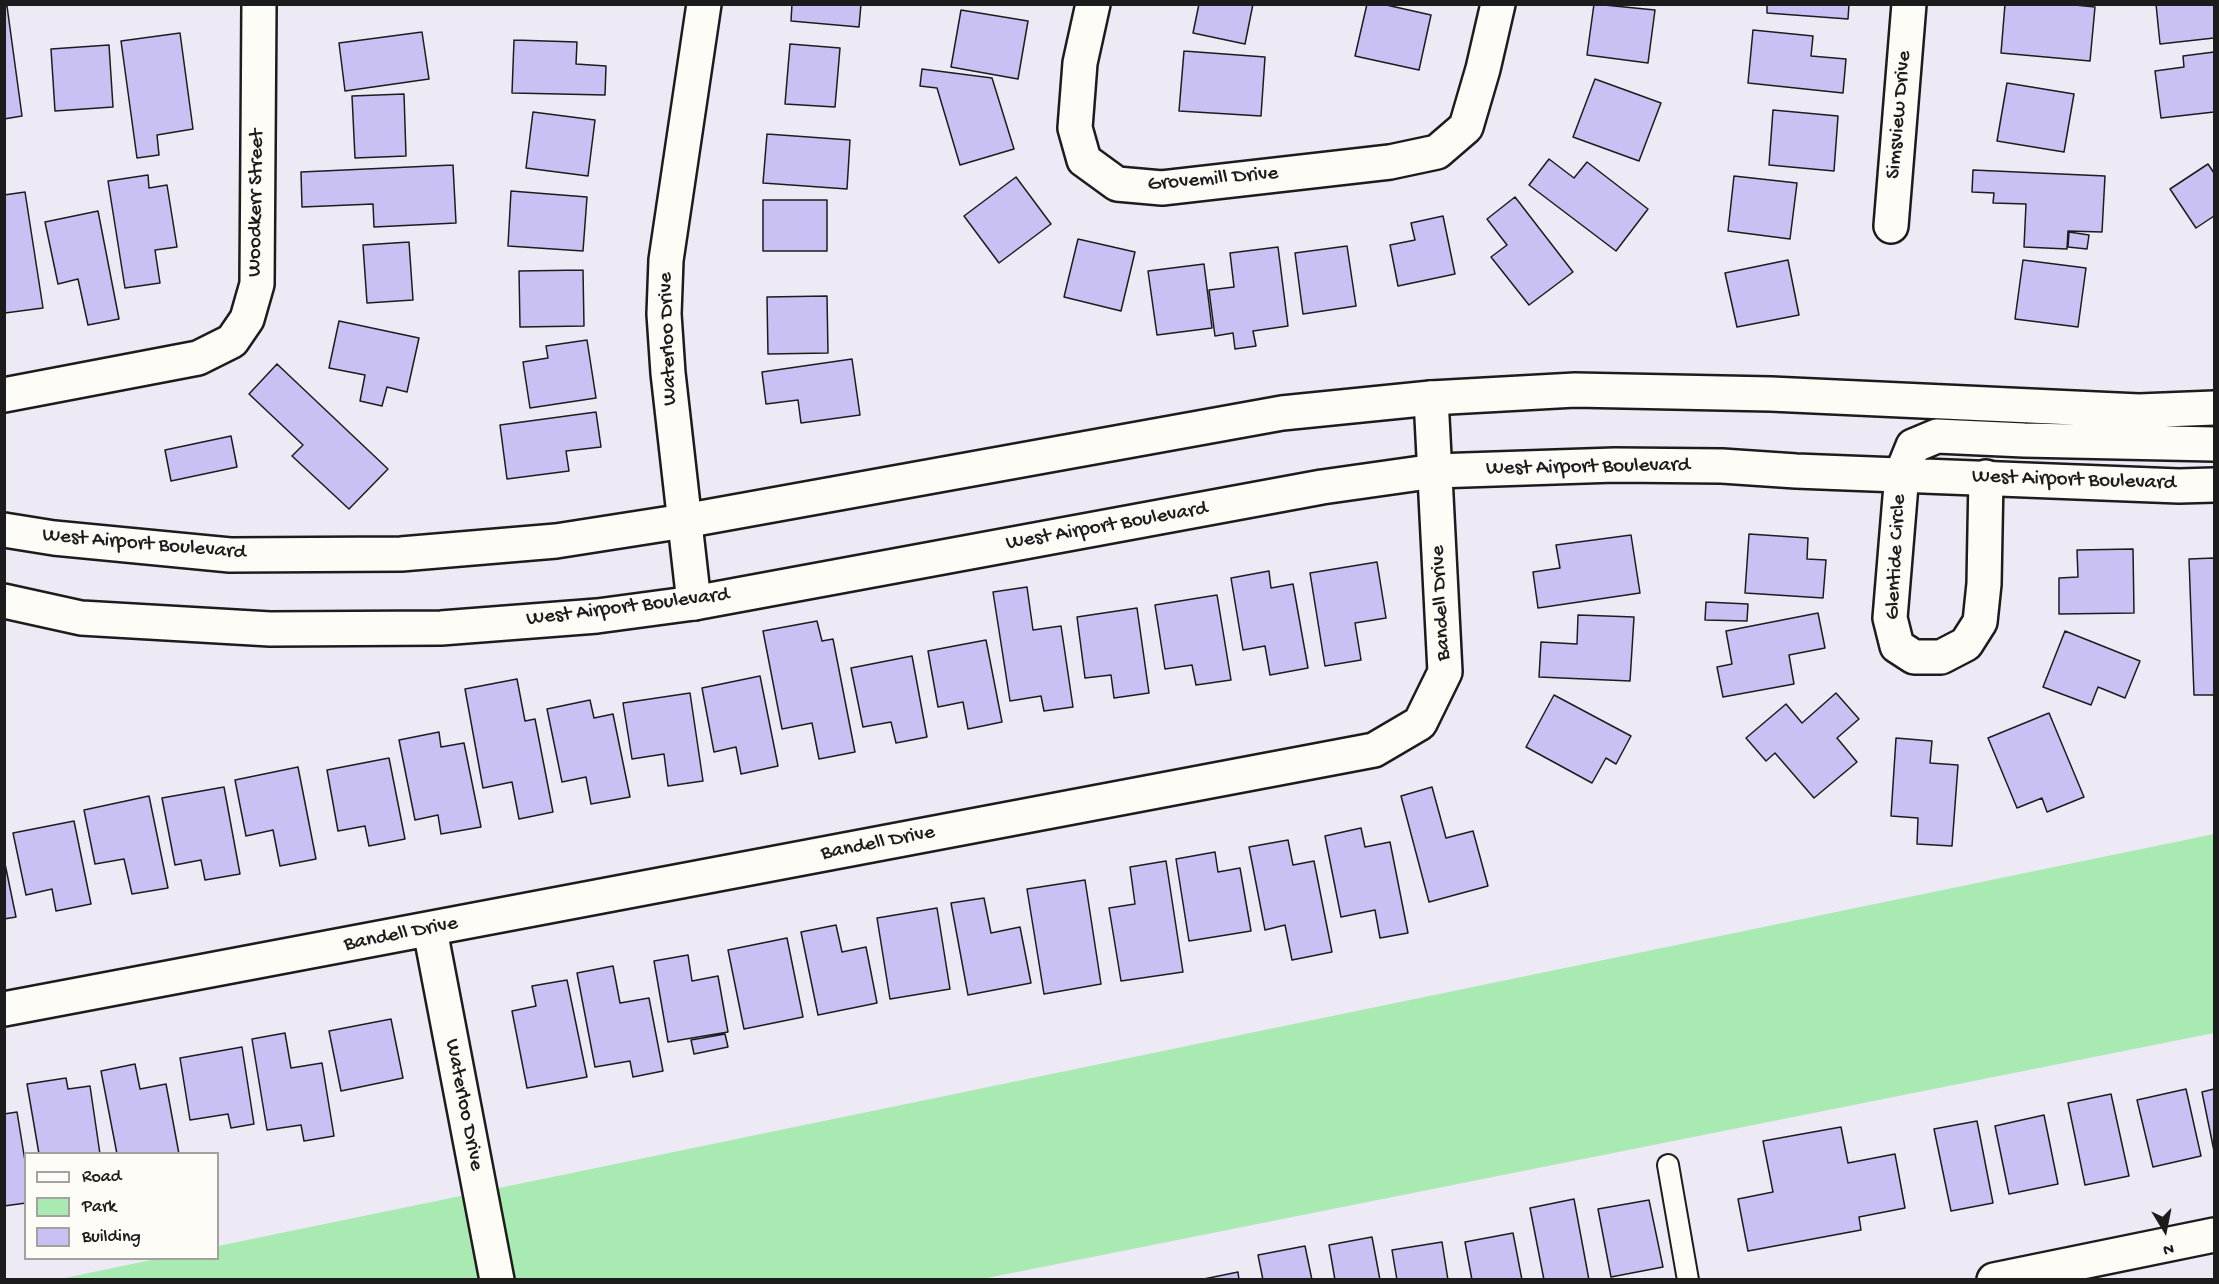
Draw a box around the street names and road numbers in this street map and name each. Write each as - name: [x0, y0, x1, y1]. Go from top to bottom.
- street label: Simsview Drive: [1882, 50, 1918, 180]
- street label: Woodkerr Street: [243, 129, 271, 277]
- street label: Grovemill Drive: [1147, 162, 1279, 198]
- street label: Waterloo Drive: [654, 272, 684, 406]
- street label: West Airport Boulevard: [1486, 454, 1690, 482]
- street label: West Airport Boulevard: [1972, 465, 2176, 497]
- street label: Glentide Circle: [1881, 493, 1913, 621]
- street label: West Airport Boulevard: [1004, 497, 1210, 557]
- street label: West Airport Boulevard: [41, 524, 247, 566]
- street label: Bandell Drive: [1426, 545, 1458, 661]
- street label: West Airport Boulevard: [525, 583, 731, 633]
- street label: Bandell Drive: [819, 821, 937, 867]
- street label: Bandell Drive: [342, 912, 460, 958]
- street label: Waterloo Drive: [438, 1037, 488, 1173]

